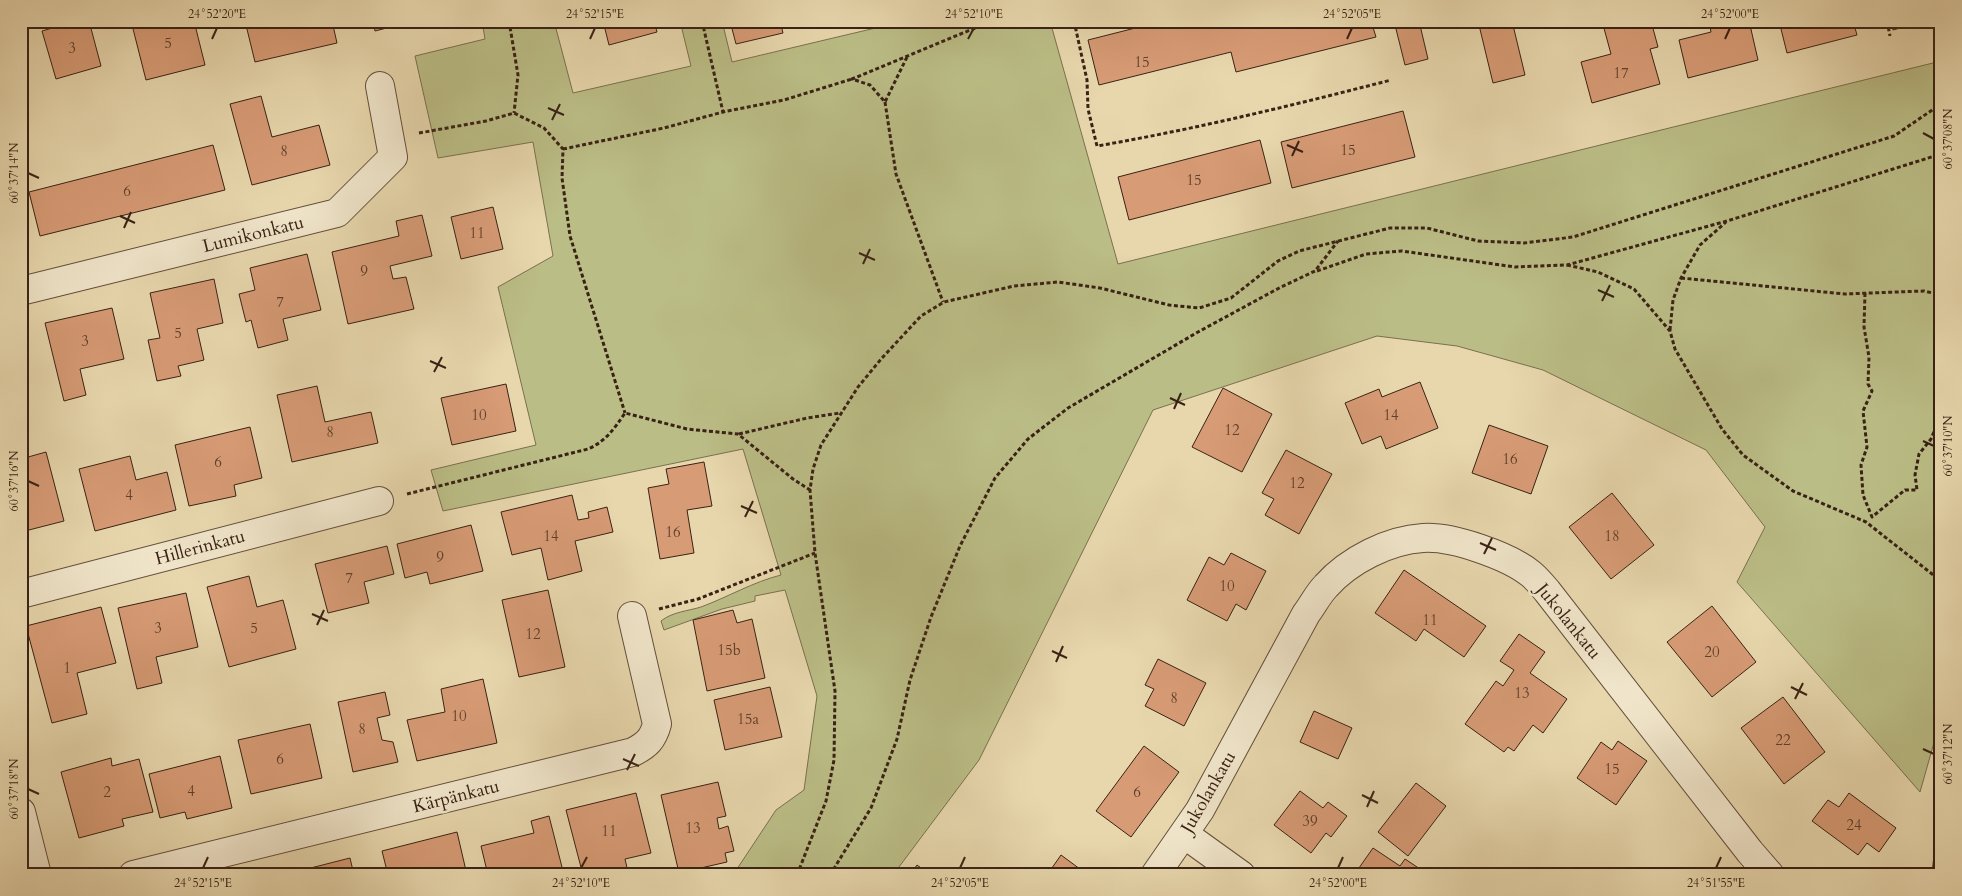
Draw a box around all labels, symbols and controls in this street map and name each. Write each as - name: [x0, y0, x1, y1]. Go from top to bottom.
- text: 24°52'20"E: [188, 6, 246, 22]
- text: 24°52'15"E: [566, 6, 624, 22]
- text: 24°52'10"E: [945, 6, 1003, 22]
- text: 24°52'05"E: [1323, 6, 1381, 22]
- text: 24°52'00"E: [1701, 6, 1759, 22]
- house number: 5: [164, 33, 172, 53]
- house number: 3: [68, 38, 76, 58]
- house number: 15: [1134, 52, 1150, 72]
- house number: 17: [1613, 63, 1629, 83]
- text: 60°37'08"N: [1940, 108, 1956, 169]
- house number: 15: [1340, 140, 1356, 160]
- house number: 8: [280, 141, 288, 161]
- text: 60°37'14"N: [6, 142, 22, 203]
- house number: 15: [1186, 170, 1202, 190]
- house number: 6: [123, 181, 131, 201]
- street label: Lumikonkatu: [200, 210, 307, 259]
- house number: 11: [469, 223, 485, 243]
- house number: 9: [360, 261, 368, 281]
- house number: 7: [276, 292, 284, 312]
- house number: 5: [174, 323, 182, 343]
- house number: 3: [81, 331, 89, 351]
- house number: 10: [471, 405, 487, 425]
- house number: 14: [1383, 405, 1399, 425]
- text: 60°37'10"N: [1940, 415, 1956, 476]
- house number: 12: [1224, 420, 1240, 440]
- house number: 8: [326, 422, 334, 442]
- house number: 16: [1502, 449, 1518, 469]
- text: 60°37'16"N: [6, 450, 22, 511]
- house number: 6: [214, 452, 222, 472]
- house number: 12: [1289, 473, 1305, 493]
- house number: 4: [125, 485, 133, 505]
- house number: 16: [665, 522, 681, 542]
- street label: Hillerinkatu: [152, 523, 248, 571]
- house number: 14: [543, 526, 559, 546]
- house number: 18: [1604, 526, 1620, 546]
- house number: 9: [436, 547, 444, 567]
- house number: 7: [345, 568, 353, 588]
- house number: 10: [1219, 576, 1235, 596]
- street label: Jukolankatu: [1528, 576, 1607, 665]
- house number: 11: [1422, 610, 1438, 630]
- house number: 3: [154, 618, 162, 638]
- house number: 5: [250, 618, 258, 638]
- house number: 12: [525, 624, 541, 644]
- house number: 15b: [717, 640, 741, 660]
- house number: 20: [1704, 642, 1720, 662]
- house number: 1: [63, 658, 71, 678]
- house number: 13: [1514, 683, 1530, 703]
- house number: 8: [1170, 688, 1178, 708]
- house number: 10: [451, 706, 467, 726]
- house number: 15a: [737, 709, 759, 729]
- house number: 8: [358, 719, 366, 739]
- text: 60°37'12"N: [1940, 723, 1956, 784]
- house number: 22: [1775, 730, 1791, 750]
- street label: Jukolankatu: [1173, 747, 1242, 840]
- house number: 6: [276, 749, 284, 769]
- text: 60°37'18"N: [6, 758, 22, 819]
- house number: 15: [1604, 759, 1620, 779]
- street label: Kärpänkatu: [410, 774, 502, 819]
- house number: 4: [187, 781, 195, 801]
- house number: 2: [103, 782, 111, 802]
- house number: 6: [1133, 782, 1141, 802]
- house number: 39: [1302, 811, 1318, 831]
- house number: 24: [1846, 815, 1862, 835]
- house number: 13: [685, 818, 701, 838]
- house number: 11: [601, 821, 617, 841]
- text: 24°52'15"E: [174, 875, 232, 891]
- text: 24°52'10"E: [552, 875, 610, 891]
- text: 24°52'05"E: [931, 875, 989, 891]
- text: 24°52'00"E: [1309, 875, 1367, 891]
- text: 24°51'55"E: [1687, 875, 1745, 891]

